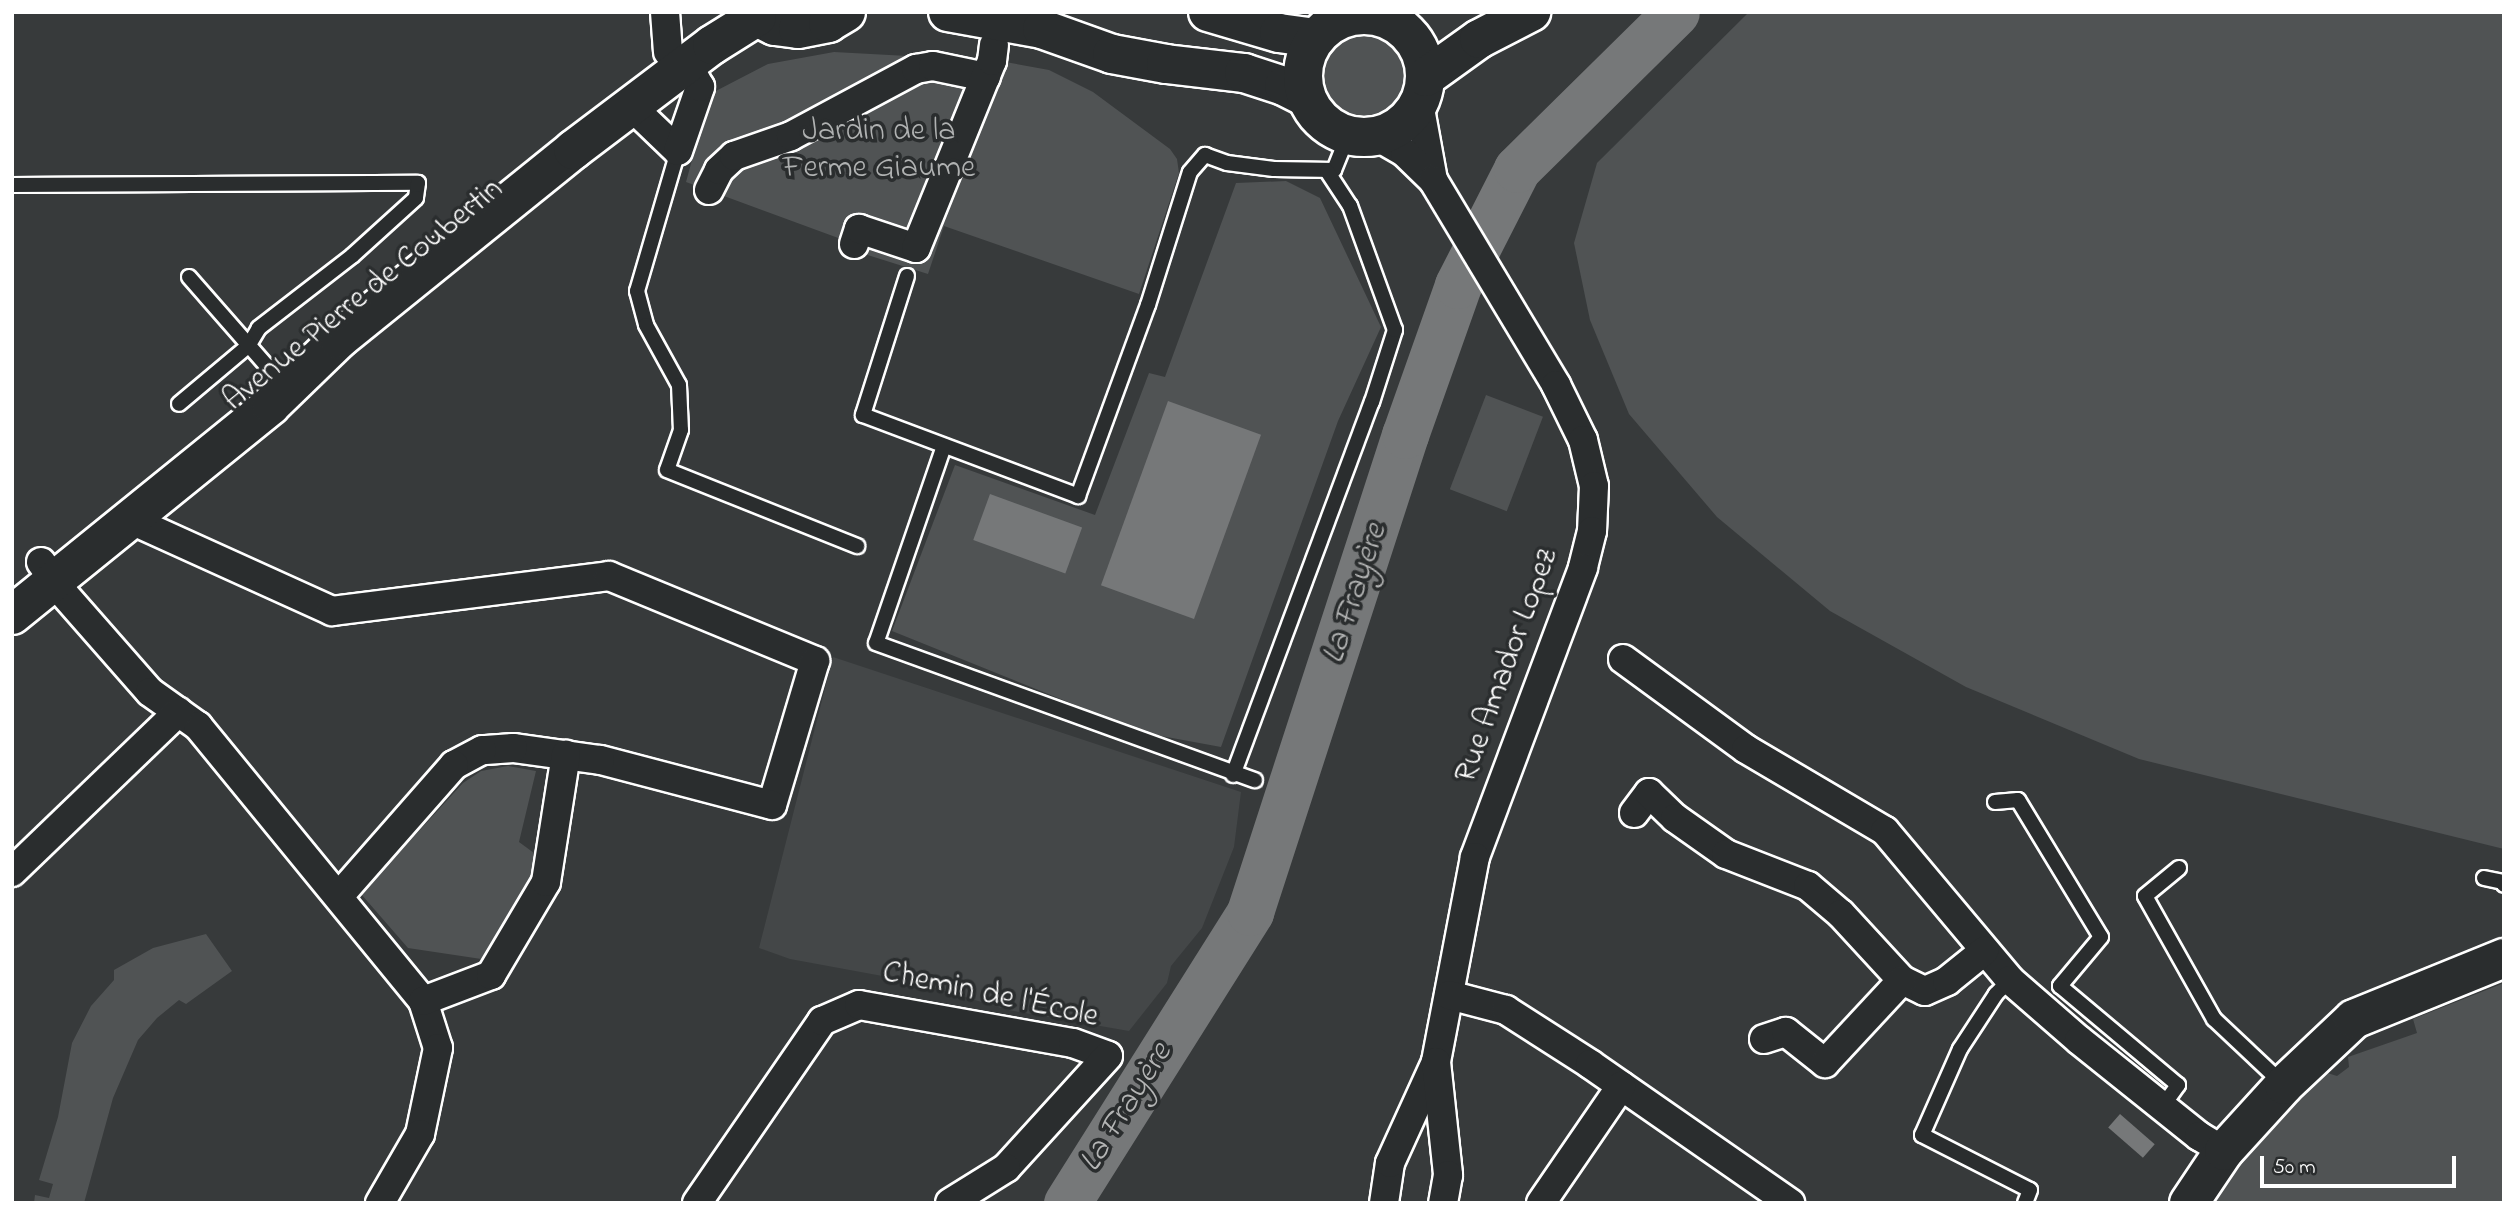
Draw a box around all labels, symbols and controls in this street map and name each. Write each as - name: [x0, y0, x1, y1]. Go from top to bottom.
- park label: Jardin de la Ferme Giaume: [783, 114, 975, 189]
- street label: Avenue Pierre de Coubertin: [216, 171, 512, 421]
- water label: La Frayère: [1315, 519, 1397, 669]
- street label: Rue Amador Lopez: [1448, 544, 1568, 788]
- street label: Chemin de l'École: [879, 954, 1101, 1038]
- water label: La Frayère: [1072, 1036, 1182, 1180]
- scale bar: [2264, 1142, 2460, 1186]
- text: 50 m: [2273, 1153, 2316, 1183]

